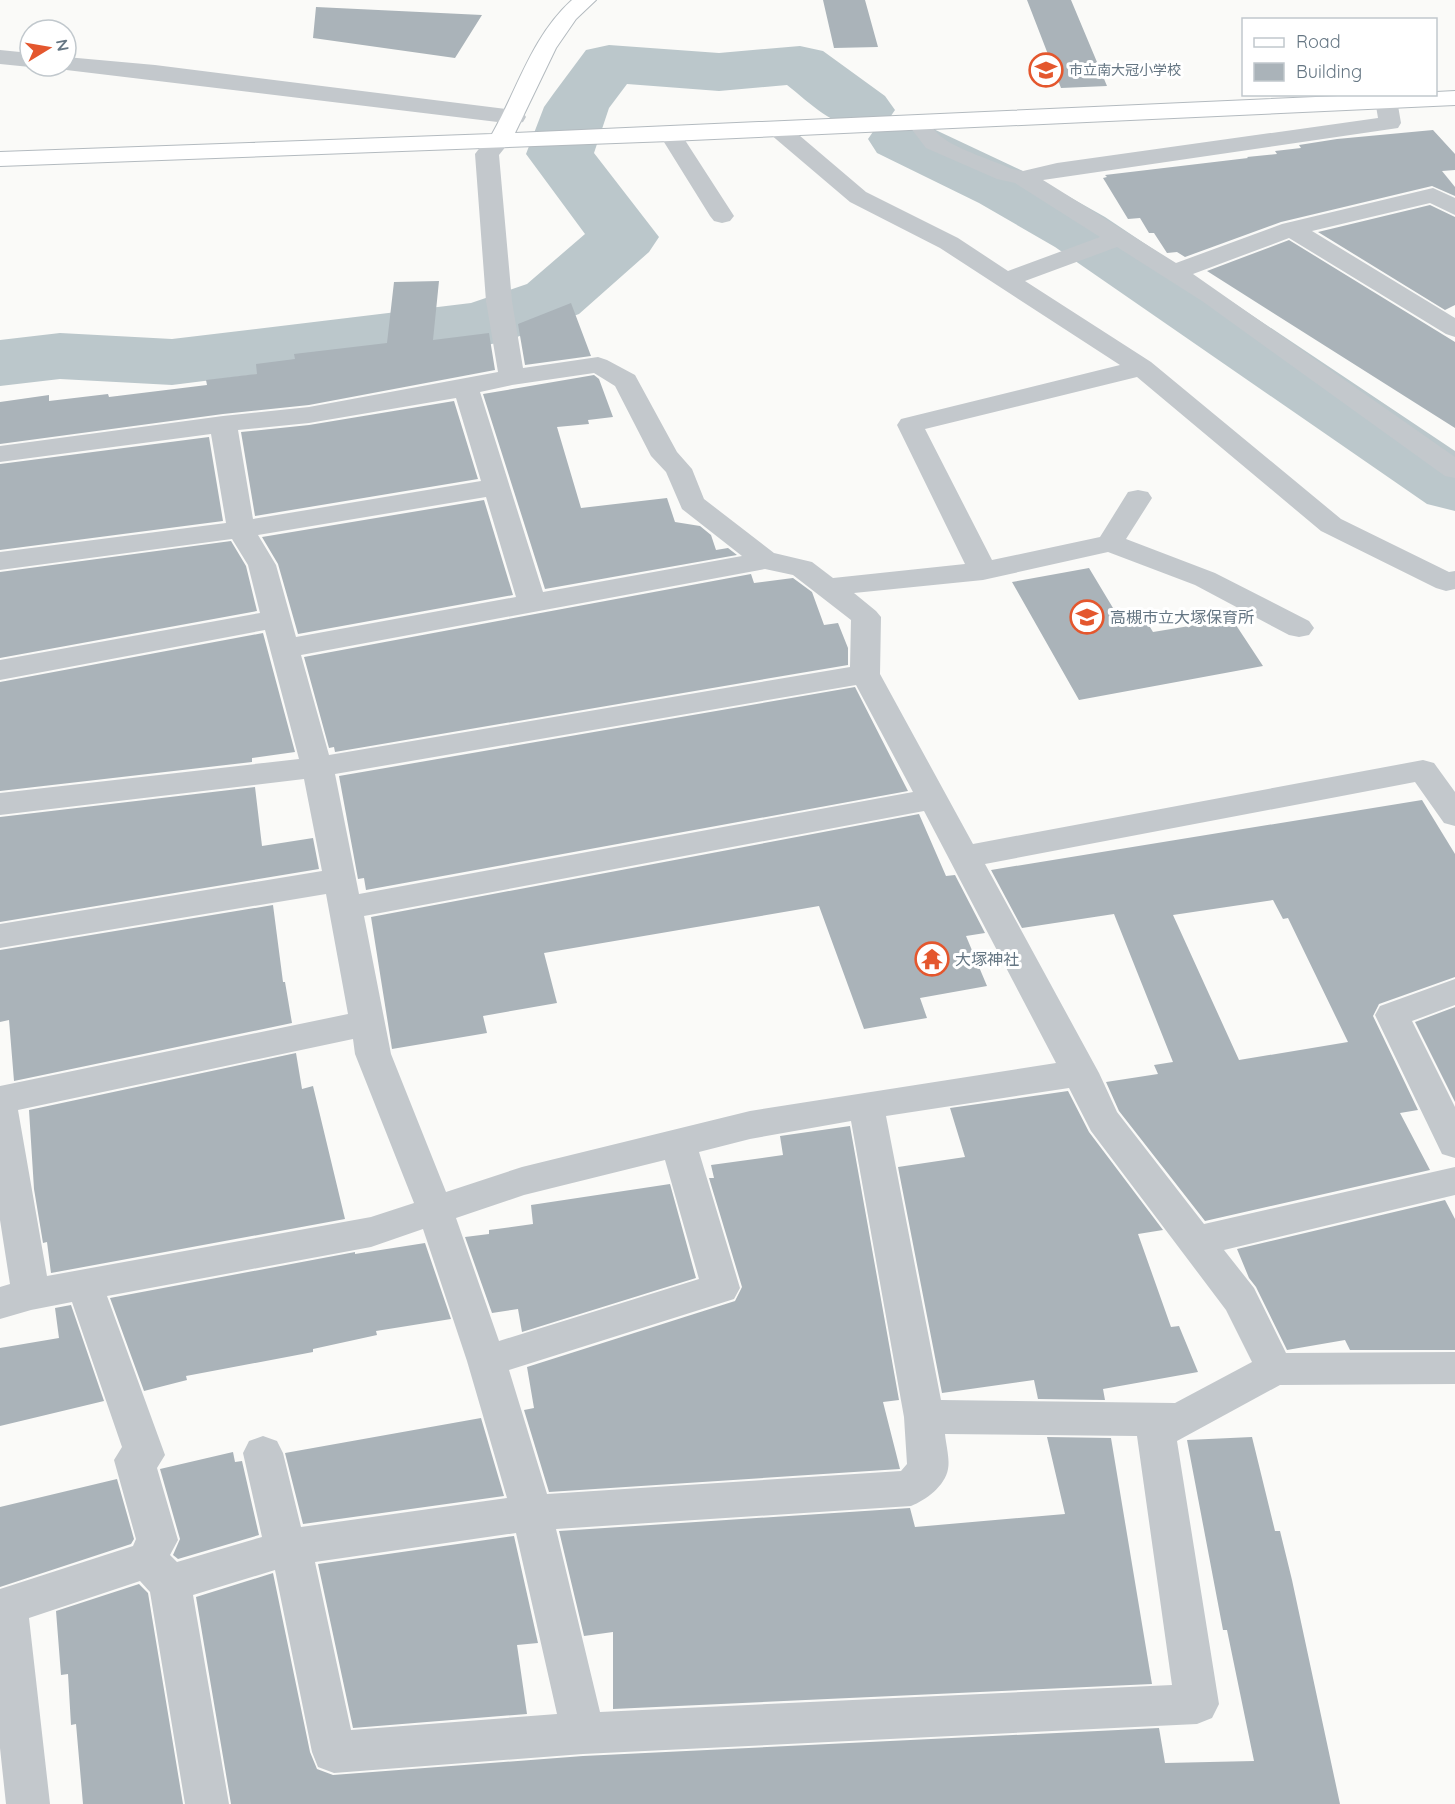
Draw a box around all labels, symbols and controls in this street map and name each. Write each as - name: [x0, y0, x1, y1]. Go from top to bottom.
- north arrow: [18, 18, 78, 78]
- legend: [1242, 18, 1437, 96]
- text: Road: [1296, 30, 1341, 53]
- text: N: [52, 37, 74, 53]
- school or university icon: 市立南大冠小学校: [1028, 52, 1064, 88]
- text: Building: [1296, 60, 1362, 83]
- place label: 市立南大冠小学校: [1069, 61, 1181, 79]
- school or university icon: 高槻市立大塚保育所: [1069, 599, 1105, 635]
- place label: 高槻市立大塚保育所: [1110, 607, 1254, 627]
- temple icon: 大塚神社: [914, 941, 950, 977]
- place label: 大塚神社: [955, 949, 1019, 969]

